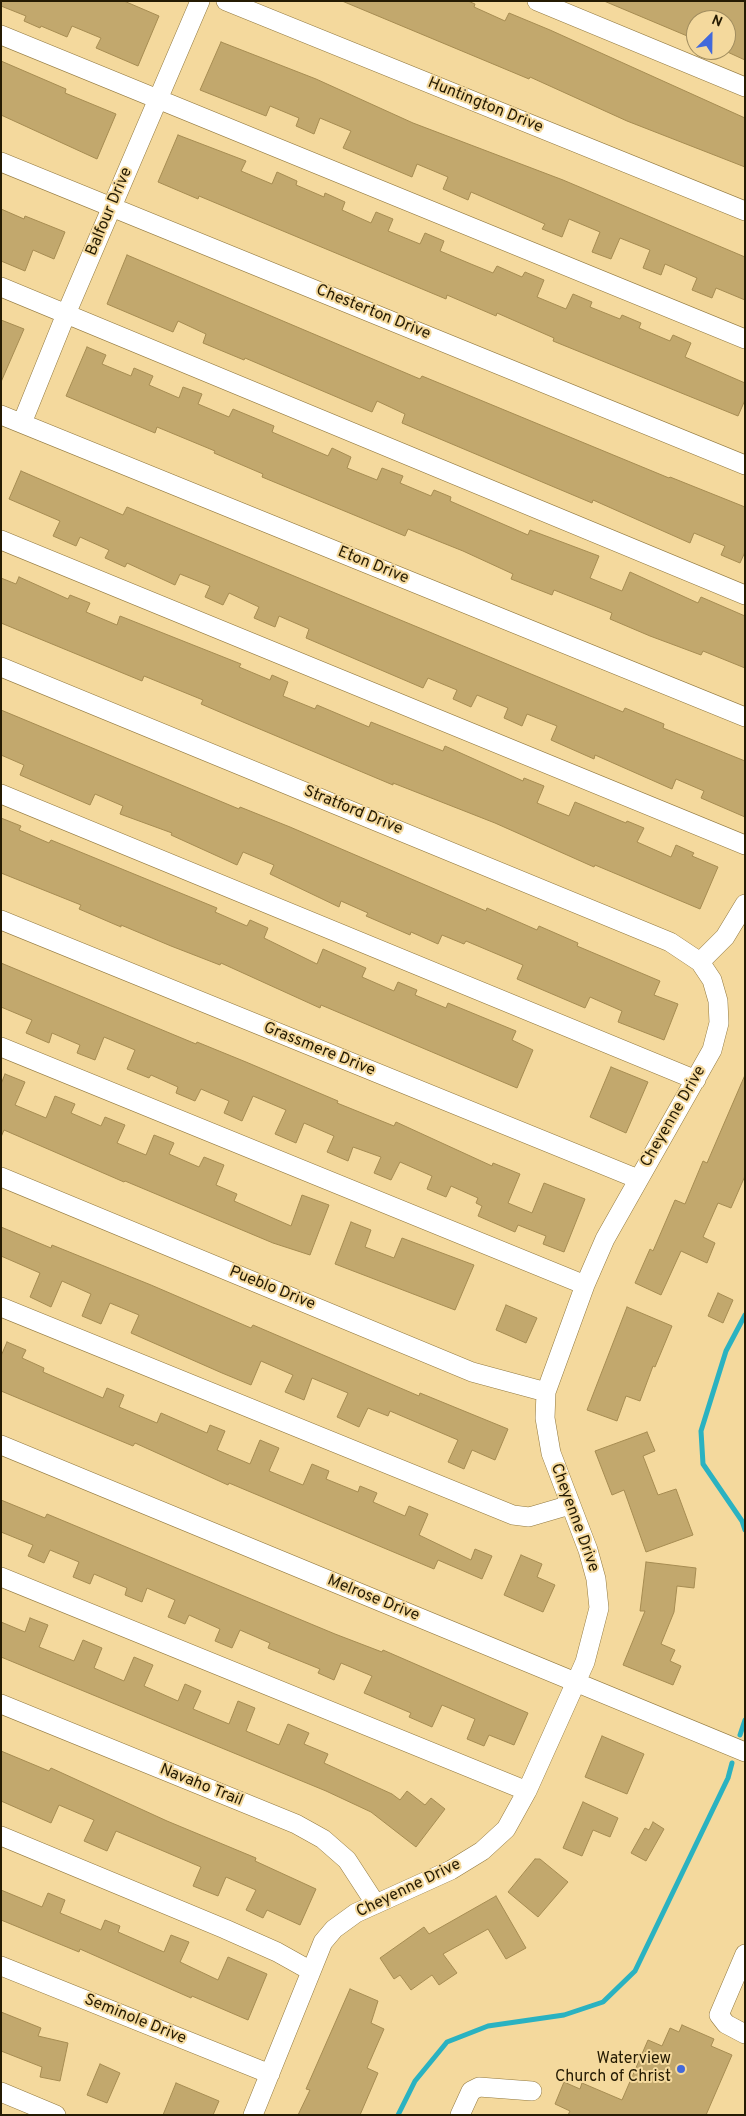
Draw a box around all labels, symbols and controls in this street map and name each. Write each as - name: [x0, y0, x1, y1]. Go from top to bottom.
- north arrow: [686, 10, 736, 60]
- text: N: [709, 12, 725, 31]
- street label: Huntington Drive: [425, 74, 545, 138]
- street label: Balfour Drive: [83, 165, 137, 259]
- street label: Chesterton Drive: [313, 281, 433, 345]
- street label: Eton Drive: [335, 543, 411, 589]
- street label: Stratford Drive: [301, 782, 405, 840]
- street label: Grassmere Drive: [260, 1019, 378, 1081]
- street label: Cheyenne Drive: [637, 1063, 711, 1171]
- street label: Pueblo Drive: [226, 1263, 318, 1315]
- street label: Cheyenne Drive: [546, 1461, 602, 1575]
- street label: Melrose Drive: [324, 1572, 422, 1626]
- street label: Navaho Trail: [157, 1761, 245, 1811]
- street label: Cheyenne Drive: [354, 1855, 464, 1923]
- street label: Seminole Drive: [81, 1991, 189, 2049]
- place label: Waterview Church of Christ: [555, 2050, 671, 2088]
- marker: Waterview Church of Christ: [675, 2063, 687, 2075]

